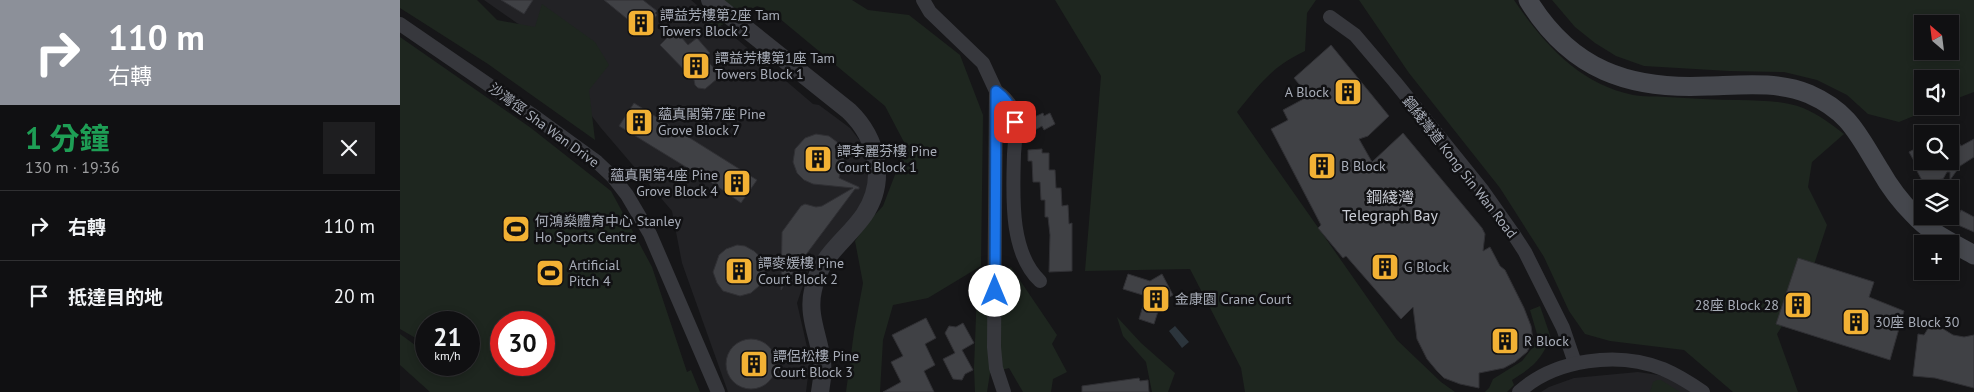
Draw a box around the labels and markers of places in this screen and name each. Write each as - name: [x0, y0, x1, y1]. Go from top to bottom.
- place label: 譚益芳樓第2座 Tam Towers Block 2: [660, 6, 780, 40]
- building icon: 譚益芳樓第2座 Tam Towers Block 2: [626, 8, 656, 38]
- place label: 譚益芳樓第1座 Tam Towers Block 1: [715, 49, 835, 83]
- building icon: 譚益芳樓第1座 Tam Towers Block 1: [681, 51, 711, 81]
- building icon: A Block: [1333, 77, 1363, 107]
- place label: A Block: [1285, 83, 1329, 101]
- pin: [994, 101, 1036, 143]
- place label: 蘊真閣第7座 Pine Grove Block 7: [658, 105, 766, 139]
- building icon: 蘊真閣第7座 Pine Grove Block 7: [624, 107, 654, 137]
- place label: 譚李麗芬樓 Pine Court Block 1: [837, 142, 937, 176]
- building icon: 譚李麗芬樓 Pine Court Block 1: [803, 144, 833, 174]
- building icon: B Block: [1307, 151, 1337, 181]
- place label: B Block: [1341, 157, 1386, 175]
- place label: 蘊真閣第4座 Pine Grove Block 4: [610, 166, 718, 200]
- building icon: 蘊真閣第4座 Pine Grove Block 4: [722, 168, 752, 198]
- place label: 何鴻燊體育中心 Stanley Ho Sports Centre: [535, 212, 681, 246]
- sports icon: 何鴻燊體育中心 Stanley Ho Sports Centre: [501, 214, 531, 244]
- building icon: G Block: [1370, 252, 1400, 282]
- place label: 譚麥媛樓 Pine Court Block 2: [758, 254, 844, 288]
- place label: Artificial Pitch 4: [569, 256, 620, 290]
- building icon: 譚麥媛樓 Pine Court Block 2: [724, 256, 754, 286]
- sports icon: Artificial Pitch 4: [535, 258, 565, 288]
- place label: G Block: [1404, 258, 1449, 276]
- building icon: 金康園 Crane Court: [1141, 284, 1171, 314]
- place label: 金康園 Crane Court: [1175, 290, 1291, 308]
- building icon: 28座 Block 28: [1783, 290, 1813, 320]
- place label: 28座 Block 28: [1695, 296, 1779, 314]
- building icon: 30座 Block 30: [1841, 307, 1871, 337]
- place label: 30座 Block 30: [1875, 313, 1960, 331]
- building icon: R Block: [1490, 326, 1520, 356]
- place label: R Block: [1524, 332, 1569, 350]
- place label: 譚侶松樓 Pine Court Block 3: [773, 347, 859, 381]
- building icon: 譚侶松樓 Pine Court Block 3: [739, 349, 769, 379]

